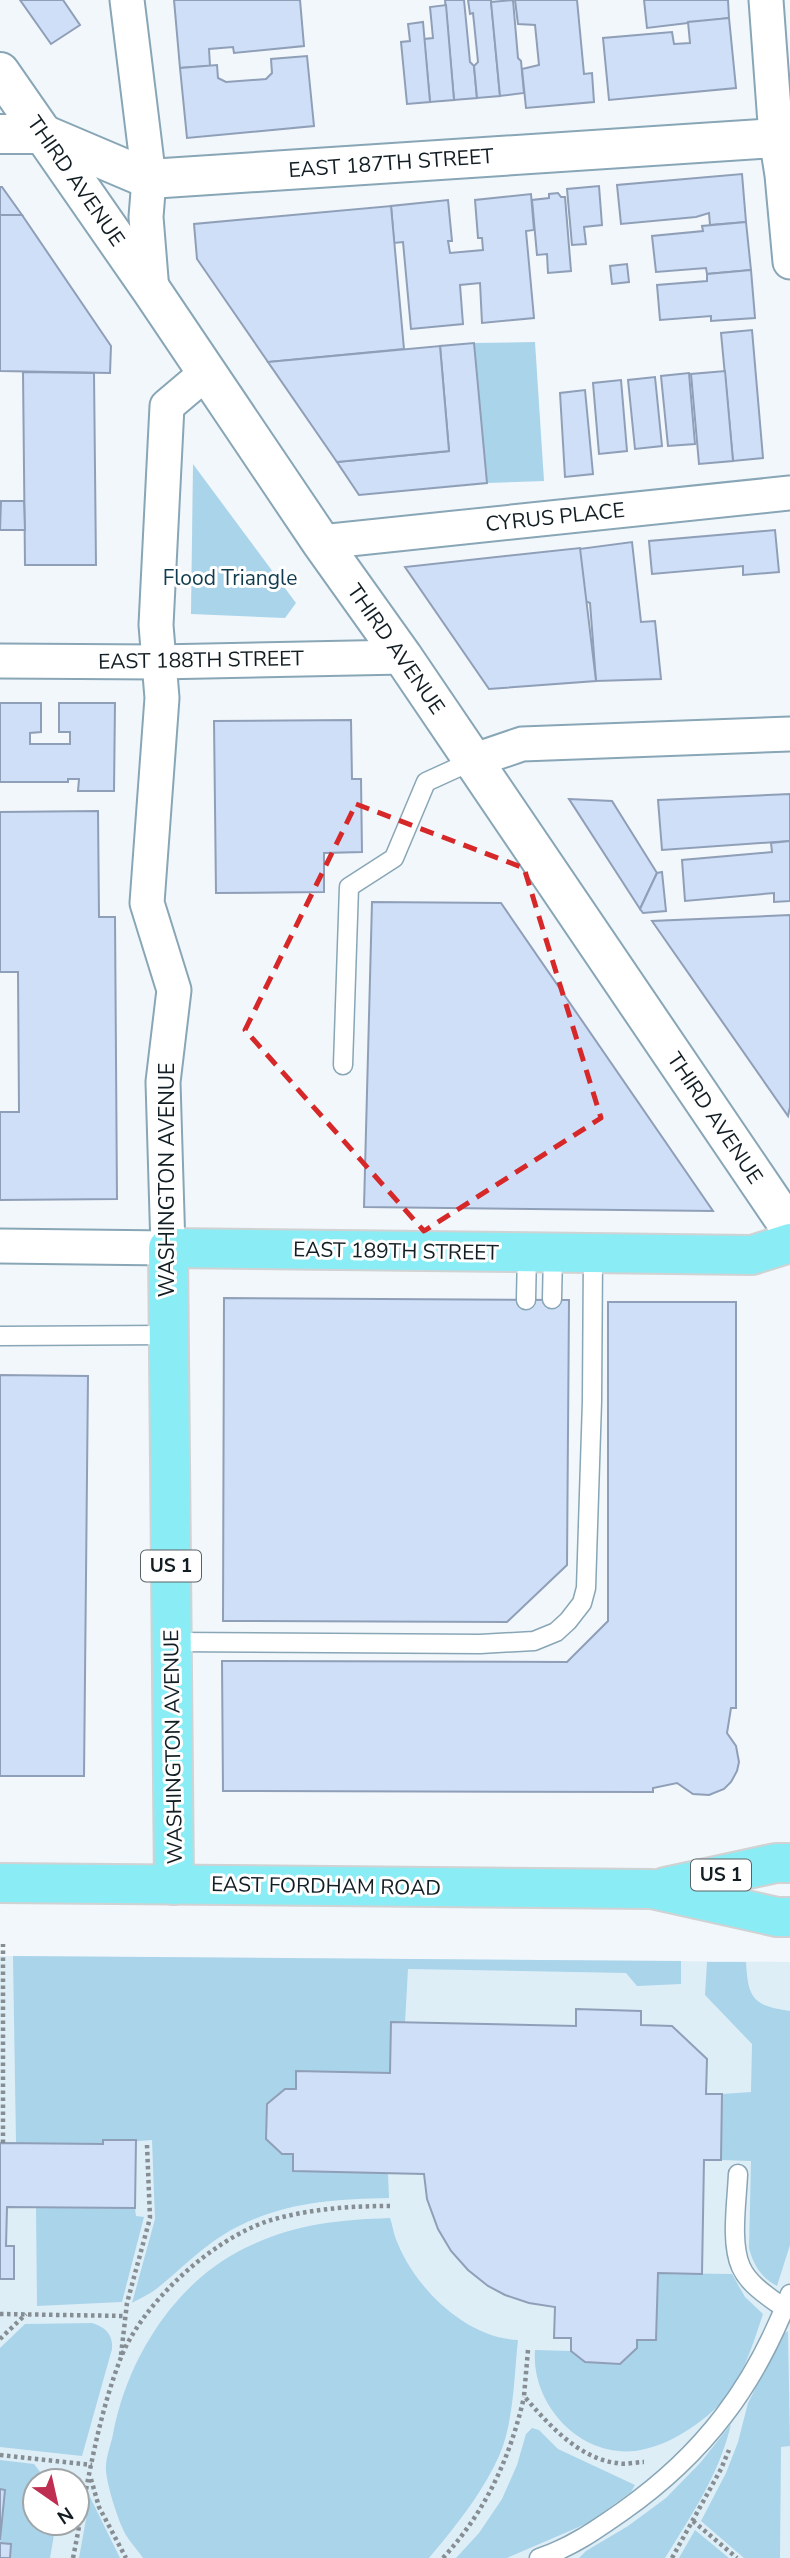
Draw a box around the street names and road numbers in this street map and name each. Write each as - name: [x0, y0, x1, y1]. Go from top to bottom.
- street label: THIRD AVENUE: [21, 110, 131, 252]
- street label: EAST 187TH STREET: [287, 142, 495, 184]
- street label: CYRUS PLACE: [484, 496, 626, 538]
- street label: THIRD AVENUE: [341, 578, 451, 720]
- street label: EAST 188TH STREET: [98, 644, 304, 676]
- street label: THIRD AVENUE: [661, 1047, 769, 1189]
- street label: WASHINGTON AVENUE: [153, 1063, 181, 1297]
- street label: EAST 189TH STREET: [293, 1235, 499, 1267]
- road number: US 1: [141, 1550, 201, 1582]
- street label: WASHINGTON AVENUE: [157, 1629, 189, 1865]
- road number: US 1: [691, 1859, 751, 1890]
- street label: EAST FORDHAM ROAD: [211, 1870, 441, 1902]

